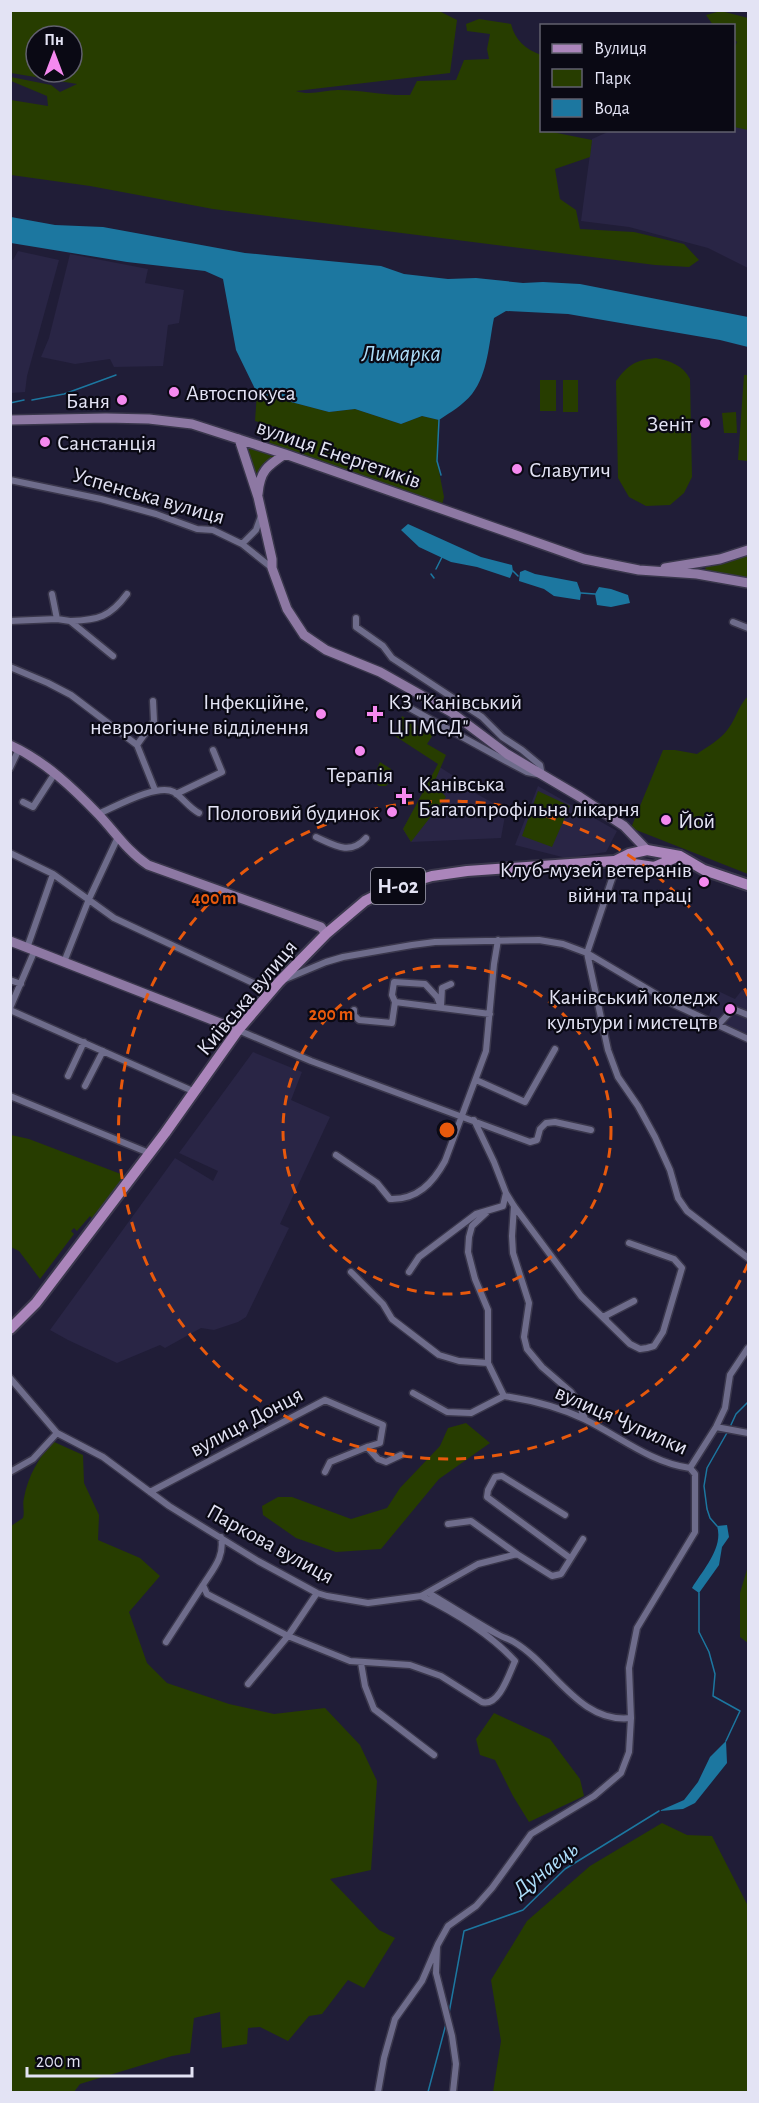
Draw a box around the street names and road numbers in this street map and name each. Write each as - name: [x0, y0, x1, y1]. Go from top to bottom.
- street label: вулиця Енергетиків: [254, 415, 424, 492]
- street label: Успенська вулиця: [70, 464, 227, 528]
- road number: Н-02: [371, 868, 425, 904]
- street label: Київська вулиця: [192, 936, 301, 1060]
- street label: вулиця Чупилки: [552, 1381, 691, 1459]
- street label: вулиця Донця: [186, 1383, 307, 1461]
- street label: Паркова вулиця: [203, 1500, 338, 1588]

